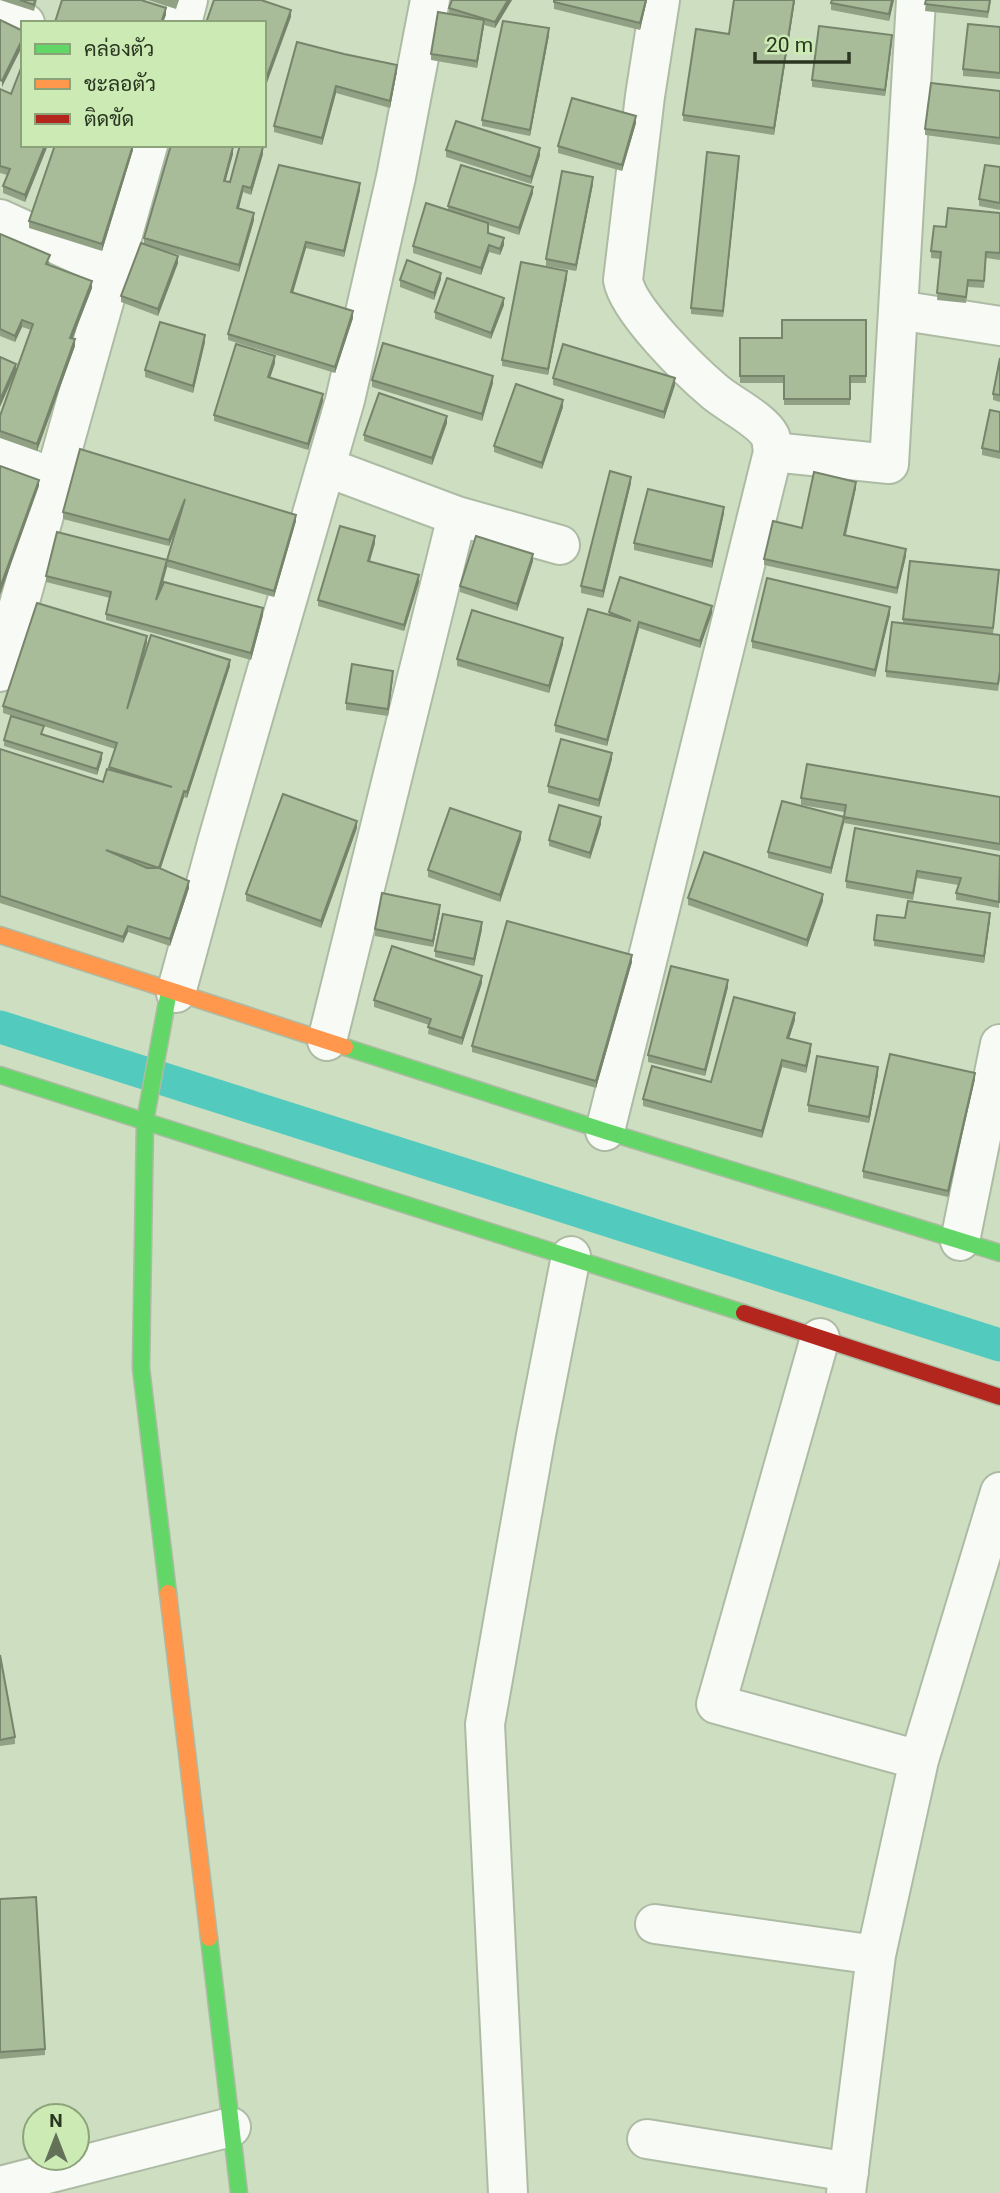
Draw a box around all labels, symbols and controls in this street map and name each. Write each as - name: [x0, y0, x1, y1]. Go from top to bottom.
- legend: [21, 21, 266, 147]
- scale bar: [755, 21, 850, 65]
- text: 20 m: [766, 33, 813, 57]
- text: คล่องตัว: [84, 37, 154, 61]
- text: ชะลอตัว: [84, 72, 156, 96]
- text: ติดขัด: [84, 107, 134, 131]
- north arrow: [21, 2102, 91, 2172]
- text: N: [49, 2109, 63, 2132]

